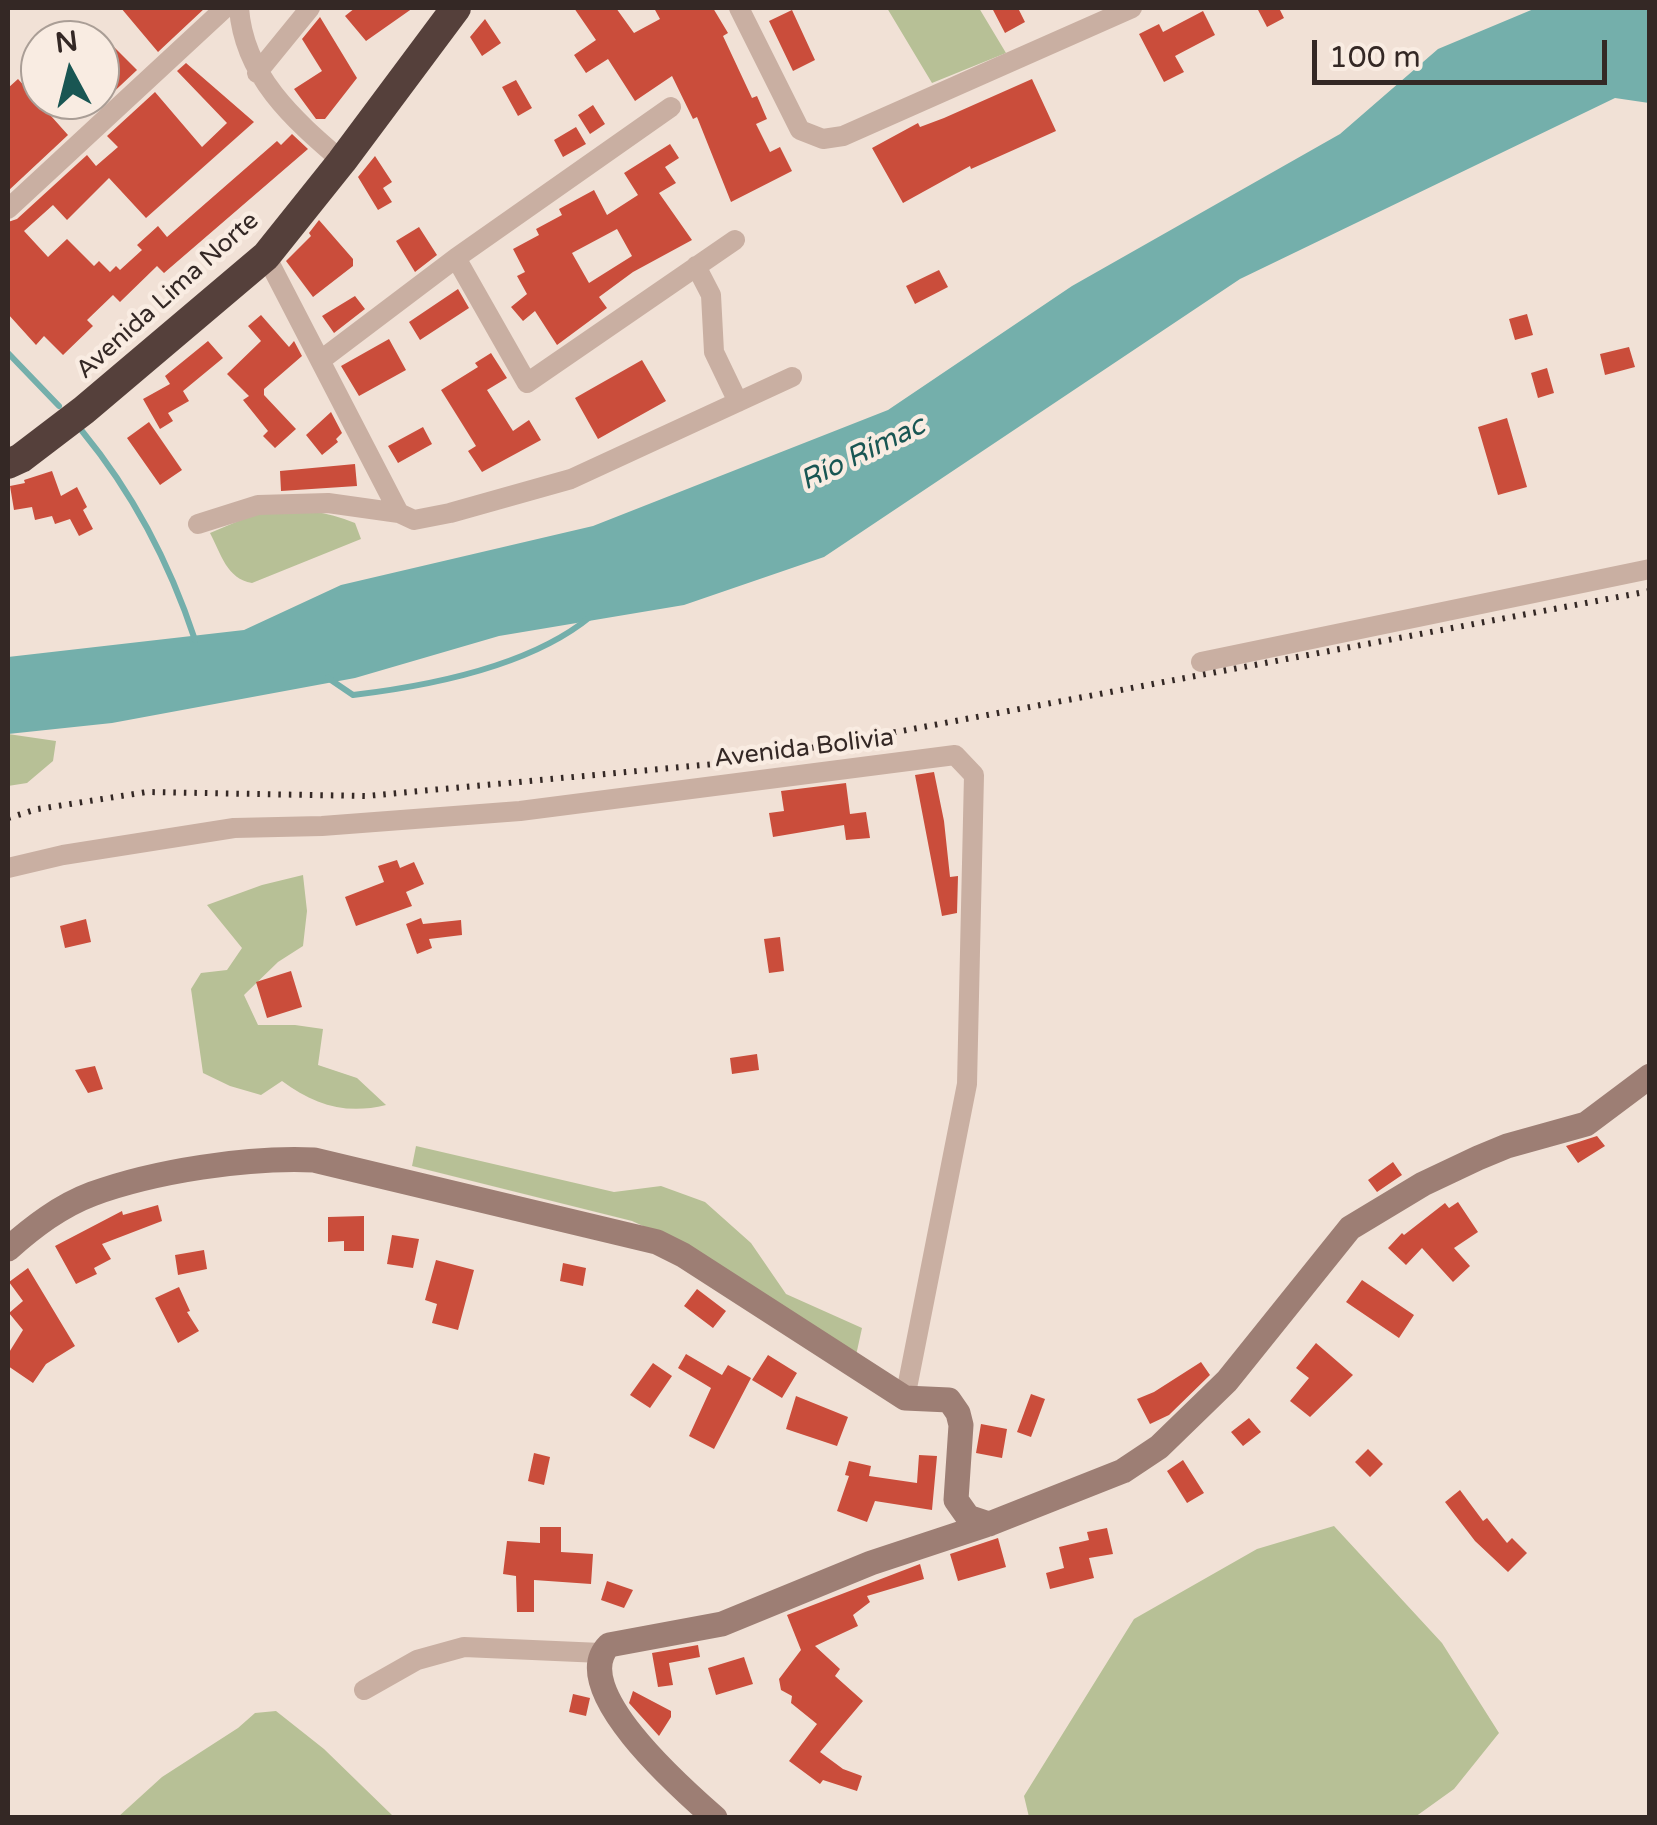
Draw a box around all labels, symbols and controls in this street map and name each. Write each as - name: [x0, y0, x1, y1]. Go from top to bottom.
- north arrow: [20, 20, 120, 120]
- scale bar: [1317, 20, 1612, 82]
- text: N: [53, 24, 80, 60]
- text: 100 m: [1329, 39, 1421, 76]
- street label: Avenida Lima Norte: [71, 206, 265, 386]
- water label: Río Rímac: [795, 409, 931, 499]
- street label: Avenida Bolivia: [712, 723, 896, 775]

